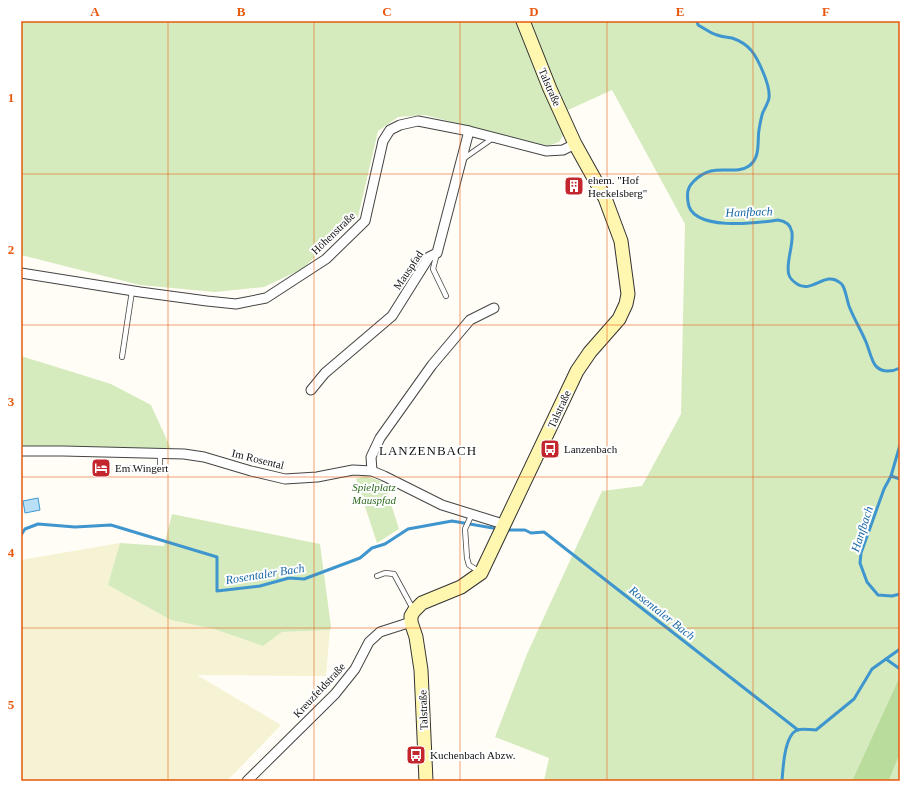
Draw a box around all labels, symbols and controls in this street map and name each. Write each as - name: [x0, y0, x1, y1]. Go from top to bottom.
- text: A: [90, 4, 100, 19]
- text: B: [237, 4, 246, 19]
- text: C: [382, 4, 392, 19]
- text: D: [529, 4, 539, 19]
- text: E: [676, 4, 684, 19]
- text: F: [822, 4, 830, 19]
- street label: Talstraße: [536, 66, 564, 108]
- text: 1: [8, 90, 14, 105]
- place label: ehem. "Hof Heckelsberg": [588, 174, 647, 199]
- building icon: ehem. "Hof Heckelsberg": [563, 175, 585, 197]
- water label: Hanfbach: [724, 204, 773, 220]
- street label: Höhenstraße: [309, 209, 357, 257]
- text: 2: [8, 242, 14, 257]
- street label: Mauspfad: [391, 248, 426, 292]
- street label: Talstraße: [545, 388, 573, 430]
- text: 3: [8, 394, 15, 409]
- bus stop icon: Lanzenbach: [539, 438, 561, 460]
- district label: LANZENBACH: [379, 443, 477, 458]
- place label: Lanzenbach: [564, 443, 618, 455]
- street label: Im Rosental: [231, 447, 285, 471]
- hotel icon: Em Wingert: [90, 457, 112, 479]
- place label: Em Wingert: [115, 462, 168, 474]
- park label: Spielplatz Mauspfad: [351, 481, 397, 506]
- water label: Hanfbach: [848, 504, 876, 555]
- text: 4: [8, 545, 15, 560]
- water label: Rosentaler Bach: [224, 561, 305, 587]
- water label: Rosentaler Bach: [626, 582, 698, 643]
- street label: Kreuzfeldstraße: [291, 660, 347, 720]
- street label: Talstraße: [416, 690, 430, 730]
- text: 5: [8, 697, 15, 712]
- bus stop icon: Kuchenbach Abzw.: [405, 744, 427, 766]
- place label: Kuchenbach Abzw.: [430, 749, 516, 761]

